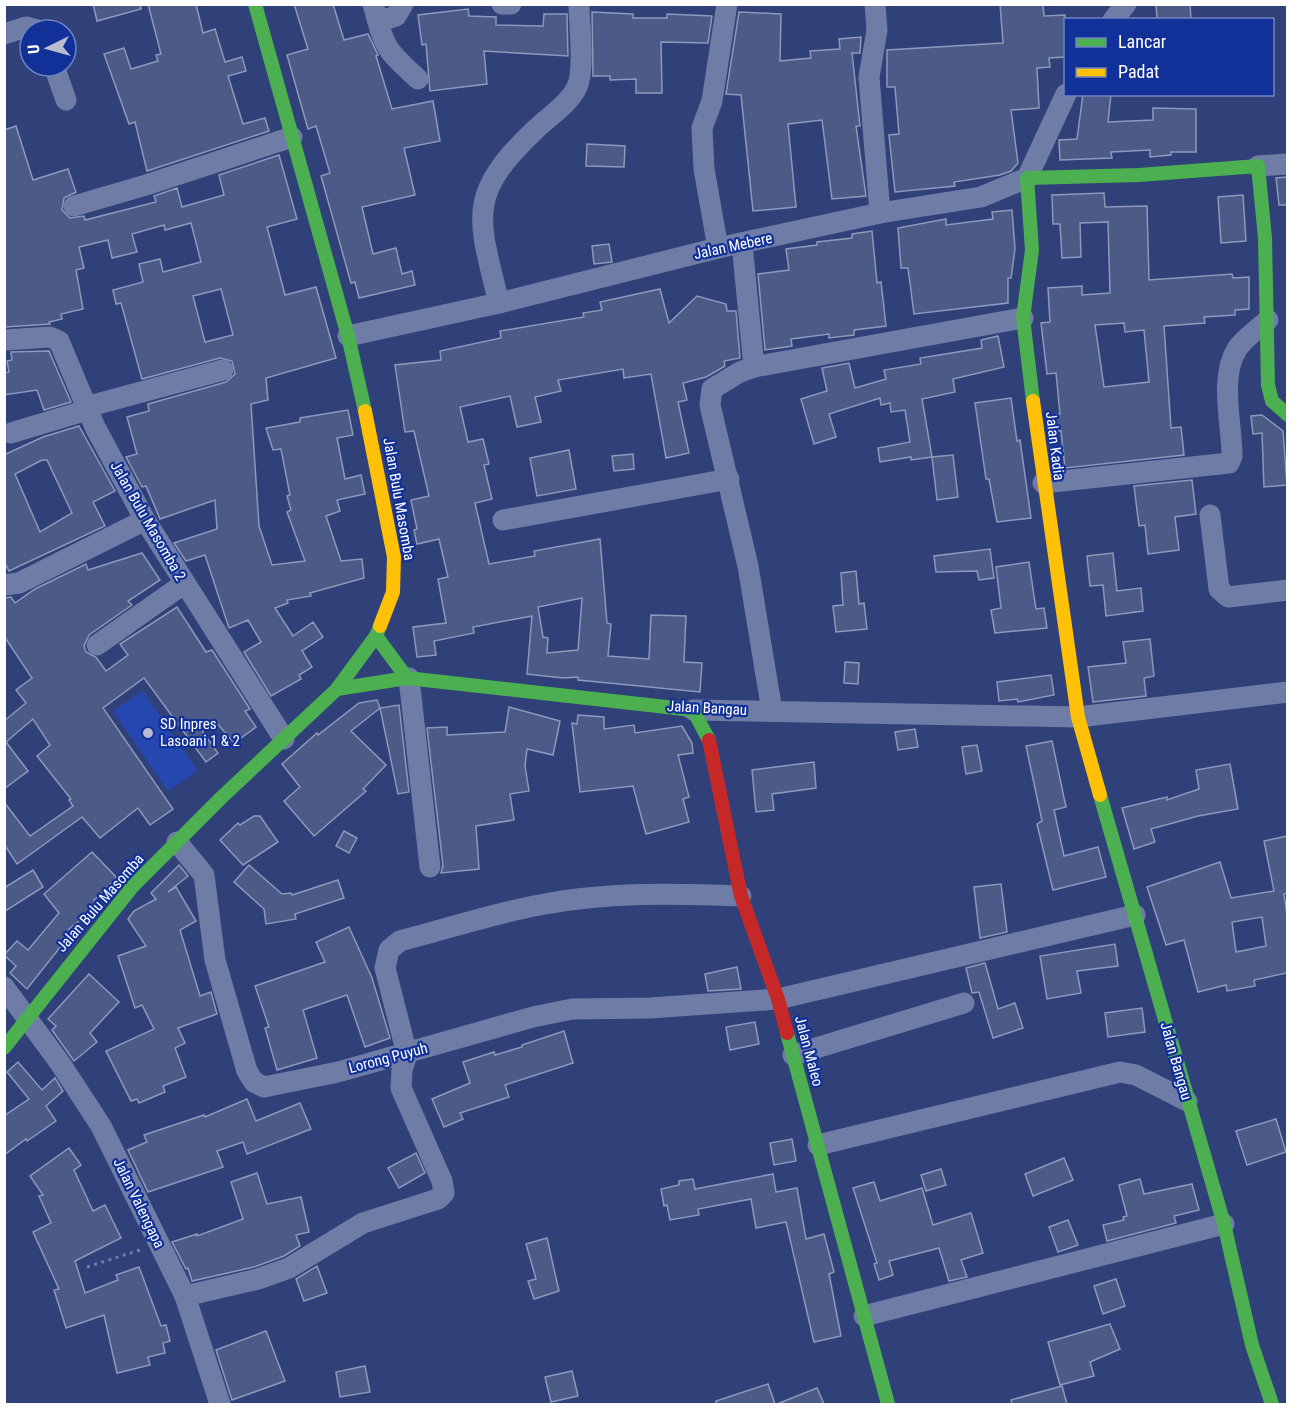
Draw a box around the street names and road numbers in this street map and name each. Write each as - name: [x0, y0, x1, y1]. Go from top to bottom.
- street label: Jalan Mebere: [692, 229, 774, 263]
- street label: Jalan Kadia: [1042, 411, 1068, 481]
- street label: Jalan Bulu Masomba: [379, 436, 419, 562]
- street label: Jalan Bulu Masomba 2: [106, 458, 190, 584]
- street label: Jalan Bangau: [666, 697, 748, 719]
- street label: Jalan Bulu Masomba: [52, 850, 148, 956]
- street label: Jalan Maleo: [791, 1014, 827, 1088]
- street label: Jalan Bangau: [1156, 1020, 1196, 1102]
- street label: Lorong Puyuh: [347, 1039, 429, 1077]
- street label: Jalan Valengapa: [109, 1155, 169, 1251]

